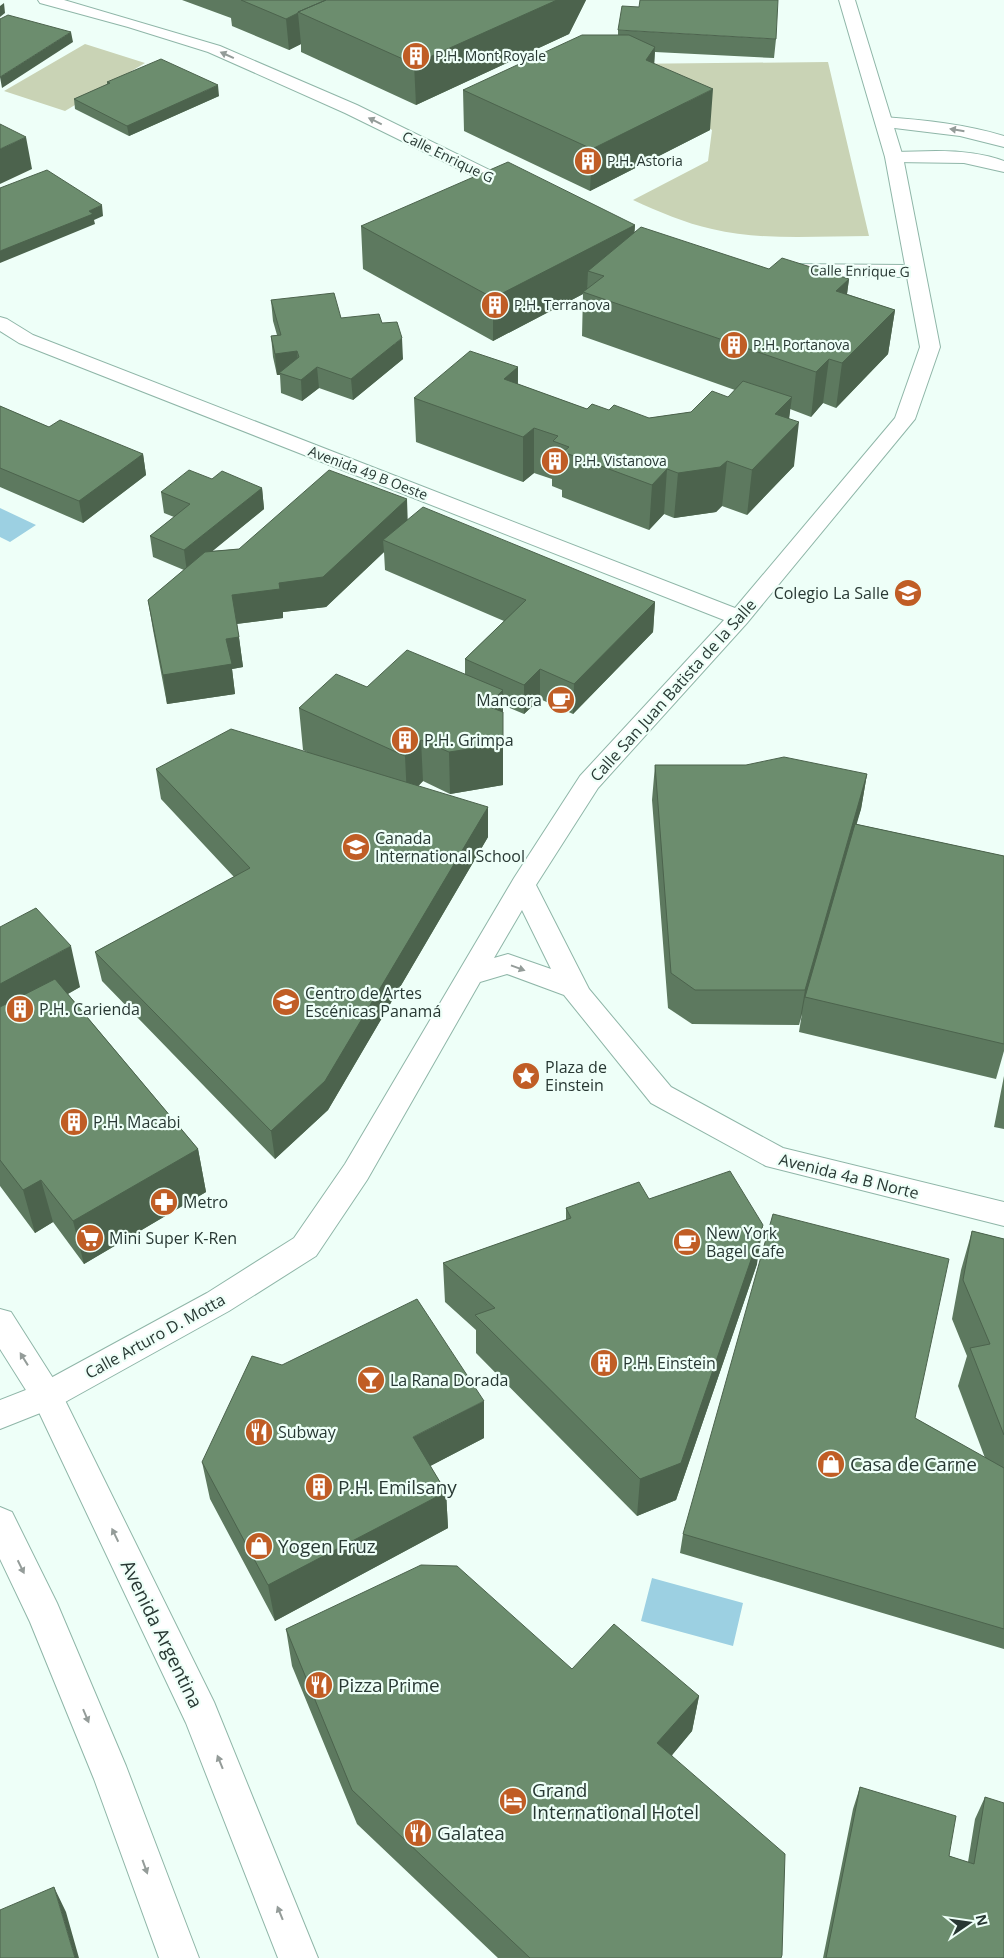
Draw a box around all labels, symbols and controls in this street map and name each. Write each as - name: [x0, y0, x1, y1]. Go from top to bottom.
- building icon: P.H. Mont Royale: [401, 41, 431, 71]
- place label: P.H. Mont Royale: [435, 46, 546, 65]
- one-way arrow: [220, 50, 234, 58]
- one-way arrow: [368, 117, 383, 125]
- one-way arrow: [949, 125, 965, 133]
- street label: Calle Enrique G: [399, 126, 497, 187]
- building icon: P.H. Astoria: [573, 146, 603, 176]
- place label: P.H. Astoria: [607, 151, 683, 170]
- street label: Calle Enrique G: [810, 260, 910, 281]
- building icon: P.H. Terranova: [480, 290, 510, 320]
- place label: P.H. Terranova: [514, 295, 610, 314]
- building icon: P.H. Portanova: [719, 330, 749, 360]
- place label: P.H. Portanova: [753, 335, 850, 354]
- street label: Avenida 49 B Oeste: [306, 441, 431, 504]
- building icon: P.H. Vistanova: [540, 446, 570, 476]
- place label: P.H. Vistanova: [574, 451, 667, 470]
- school or university icon: Colegio La Salle: [893, 578, 923, 608]
- place label: Colegio La Salle: [774, 582, 889, 604]
- street label: Calle San Juan Batista de la Salle: [585, 594, 761, 786]
- cafe icon: Mancora: [546, 685, 576, 715]
- place label: Mancora: [476, 689, 542, 711]
- building icon: P.H. Grimpa: [390, 725, 420, 755]
- place label: P.H. Grimpa: [424, 729, 514, 751]
- place label: Canada International School: [375, 827, 525, 867]
- school or university icon: Canada International School: [341, 832, 371, 862]
- one-way arrow: [510, 965, 525, 972]
- place label: Centro de Artes Escénicas Panamá: [305, 982, 441, 1022]
- school or university icon: Centro de Artes Escénicas Panamá: [271, 987, 301, 1017]
- building icon: P.H. Carienda: [5, 994, 35, 1024]
- place label: P.H. Carienda: [39, 998, 140, 1020]
- place label: Plaza de Einstein: [545, 1056, 607, 1096]
- place icon: Plaza de Einstein: [511, 1061, 541, 1091]
- building icon: P.H. Macabi: [59, 1107, 89, 1137]
- place label: P.H. Macabi: [93, 1111, 181, 1133]
- street label: Avenida 4a B Norte: [777, 1148, 921, 1204]
- pharmacy icon: Metro: [149, 1187, 179, 1217]
- place label: Metro: [183, 1191, 228, 1213]
- place label: New York Bagel Cafe: [706, 1222, 784, 1262]
- supermarket icon: Mini Super K-Ren: [75, 1223, 105, 1253]
- place label: Mini Super K-Ren: [109, 1227, 237, 1249]
- cafe icon: New York Bagel Cafe: [672, 1227, 702, 1257]
- street label: Calle Arturo D. Motta: [81, 1288, 229, 1384]
- building icon: P.H. Einstein: [589, 1348, 619, 1378]
- place label: P.H. Einstein: [623, 1352, 716, 1374]
- one-way arrow: [19, 1353, 28, 1366]
- bar icon: La Rana Dorada: [356, 1365, 386, 1395]
- place label: La Rana Dorada: [390, 1369, 508, 1391]
- restaurant icon: Subway: [244, 1417, 274, 1447]
- place label: Subway: [278, 1421, 337, 1443]
- shop icon: Casa de Carne: [816, 1449, 846, 1479]
- place label: Casa de Carne: [850, 1451, 977, 1477]
- building icon: P.H. Emilsany: [304, 1472, 334, 1502]
- place label: P.H. Emilsany: [338, 1474, 457, 1500]
- one-way arrow: [111, 1528, 119, 1542]
- shop icon: Yogen Fruz: [244, 1531, 274, 1561]
- place label: Yogen Fruz: [278, 1533, 376, 1559]
- street label: Avenida Argentina: [115, 1556, 209, 1712]
- one-way arrow: [17, 1560, 25, 1574]
- restaurant icon: Pizza Prime: [304, 1670, 334, 1700]
- place label: Pizza Prime: [338, 1672, 440, 1698]
- one-way arrow: [83, 1709, 91, 1723]
- one-way arrow: [216, 1754, 224, 1769]
- place label: Grand International Hotel: [532, 1777, 699, 1825]
- hotel icon: Grand International Hotel: [498, 1786, 528, 1816]
- restaurant icon: Galatea: [403, 1818, 433, 1848]
- place label: Galatea: [437, 1820, 505, 1846]
- one-way arrow: [141, 1860, 149, 1875]
- north arrow: [944, 1898, 994, 1948]
- one-way arrow: [276, 1906, 284, 1920]
- text: N: [972, 1912, 993, 1928]

